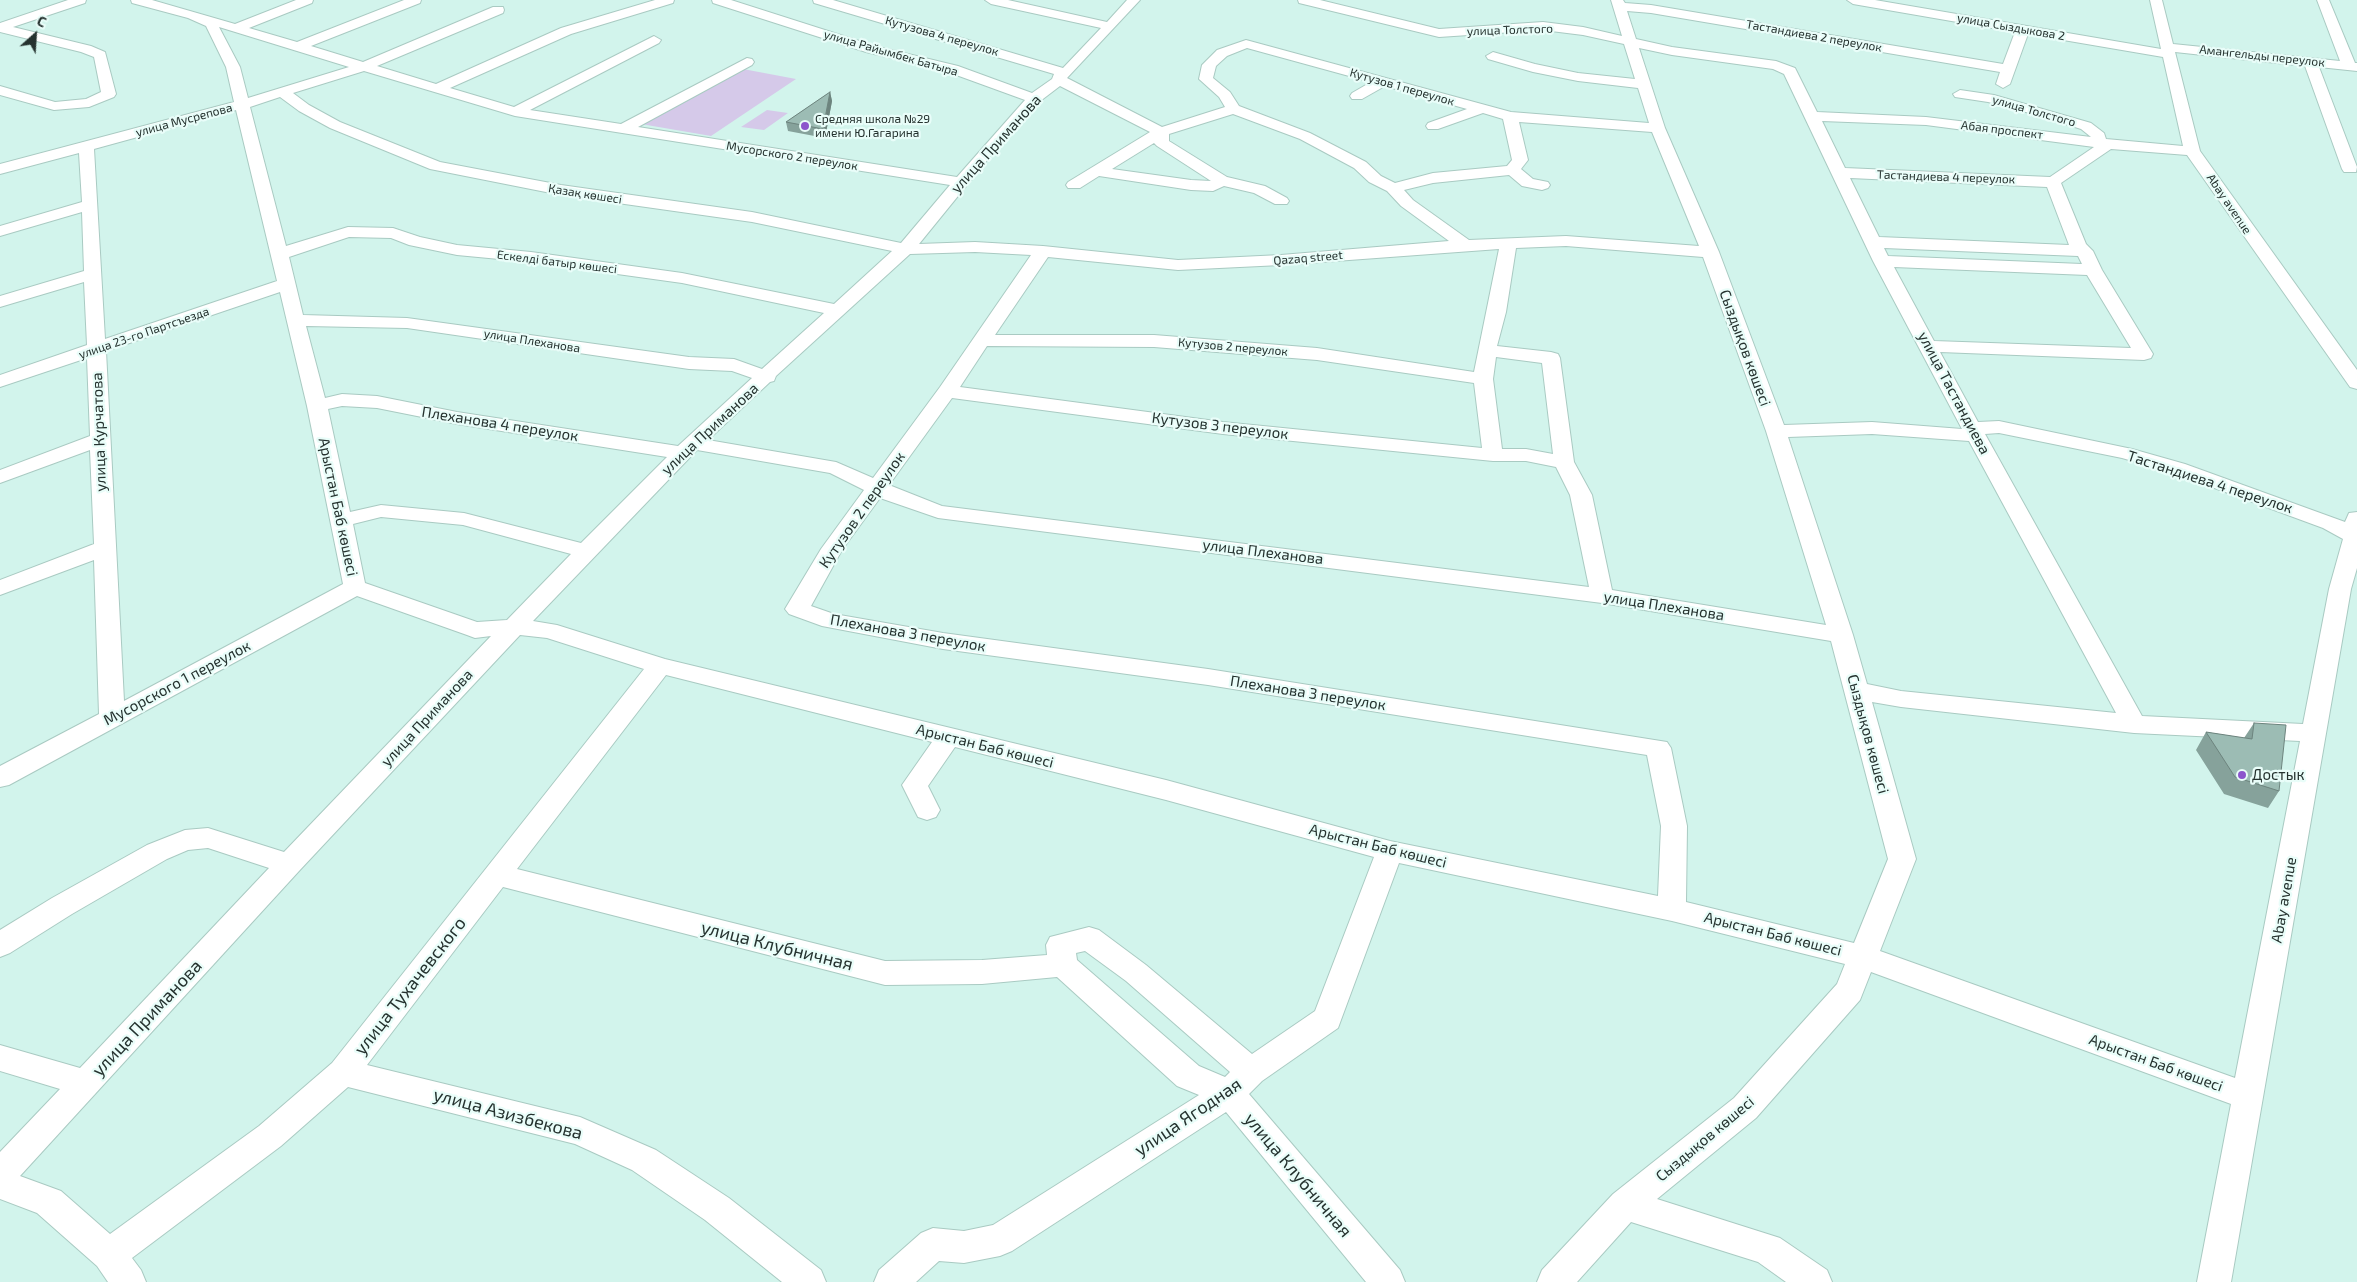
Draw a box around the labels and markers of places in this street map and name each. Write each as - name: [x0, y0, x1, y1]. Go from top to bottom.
- place label: Средняя школа №29 имени Ю.Гагарина: [815, 112, 930, 140]
- marker: Средняя школа №29 имени Ю.Гагарина: [799, 120, 811, 132]
- place label: Достык: [2252, 766, 2305, 784]
- marker: Достык: [2236, 769, 2248, 781]

